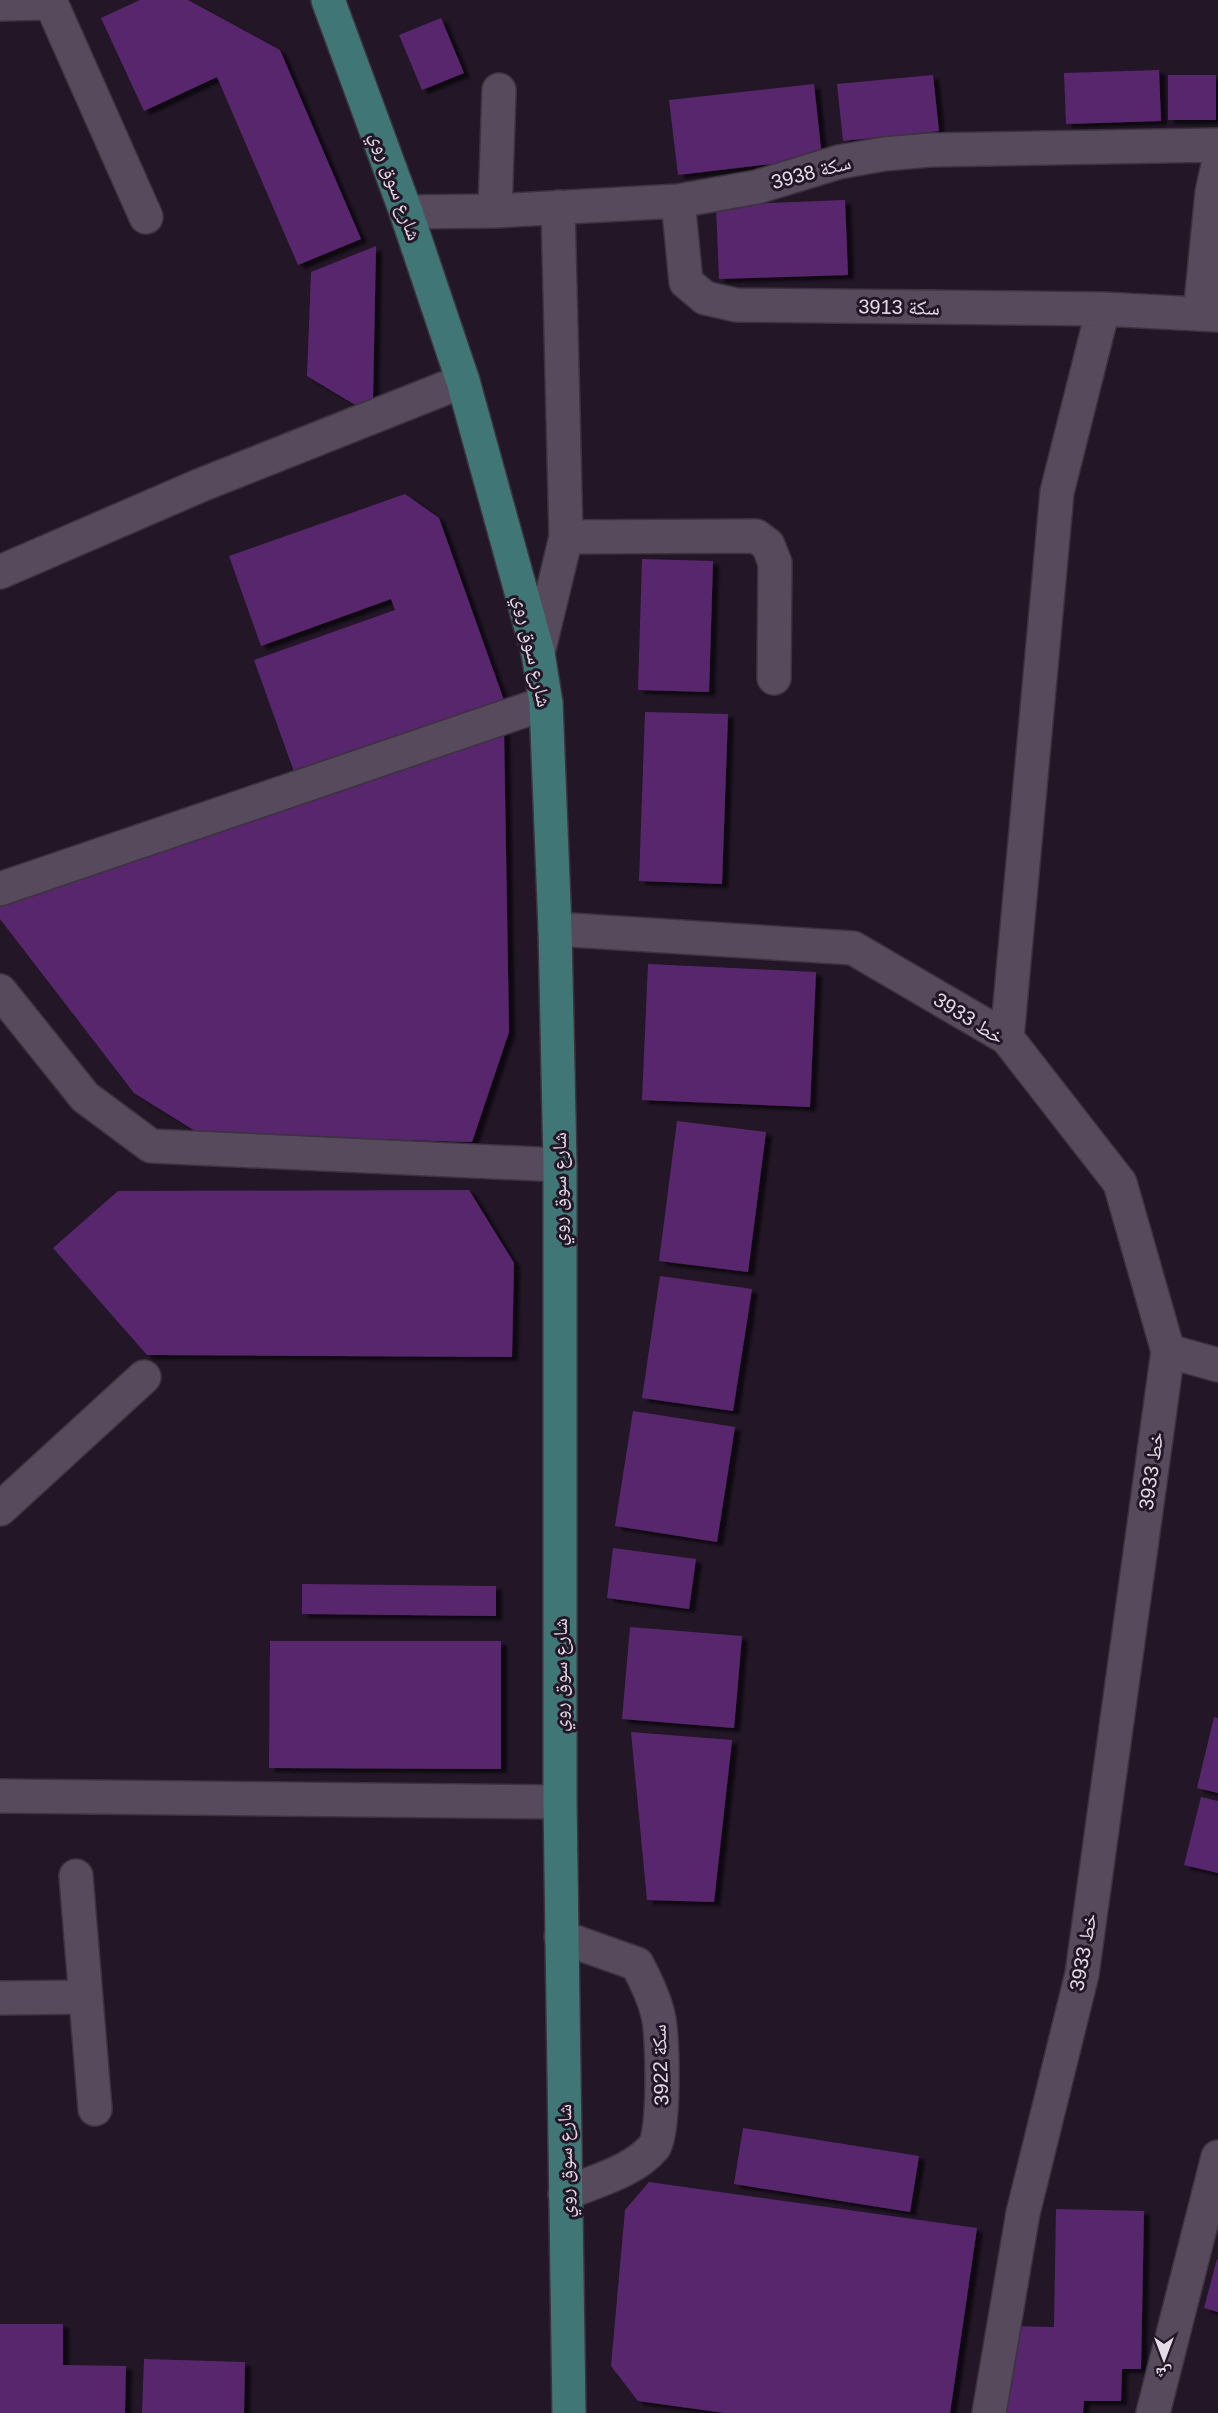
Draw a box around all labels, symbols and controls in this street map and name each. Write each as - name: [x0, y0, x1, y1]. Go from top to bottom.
- street label: شارع سوق روي: [361, 129, 426, 245]
- street label: سكة 3938: [769, 151, 853, 193]
- street label: سكة 3913: [858, 295, 940, 319]
- street label: شارع سوق روي: [505, 593, 556, 710]
- street label: 3933 خط: [930, 988, 1008, 1048]
- street label: شارع سوق روي: [548, 1132, 575, 1246]
- street label: 3933 خط: [1135, 1430, 1167, 1511]
- street label: شارع سوق روي: [549, 1618, 576, 1732]
- street label: 3933 خط: [1065, 1911, 1101, 1992]
- street label: سكة 3922: [648, 2024, 672, 2106]
- street label: شارع سوق روي: [553, 2104, 582, 2218]
- north arrow: [1134, 2329, 1194, 2389]
- text: ش: [1155, 2364, 1172, 2382]

